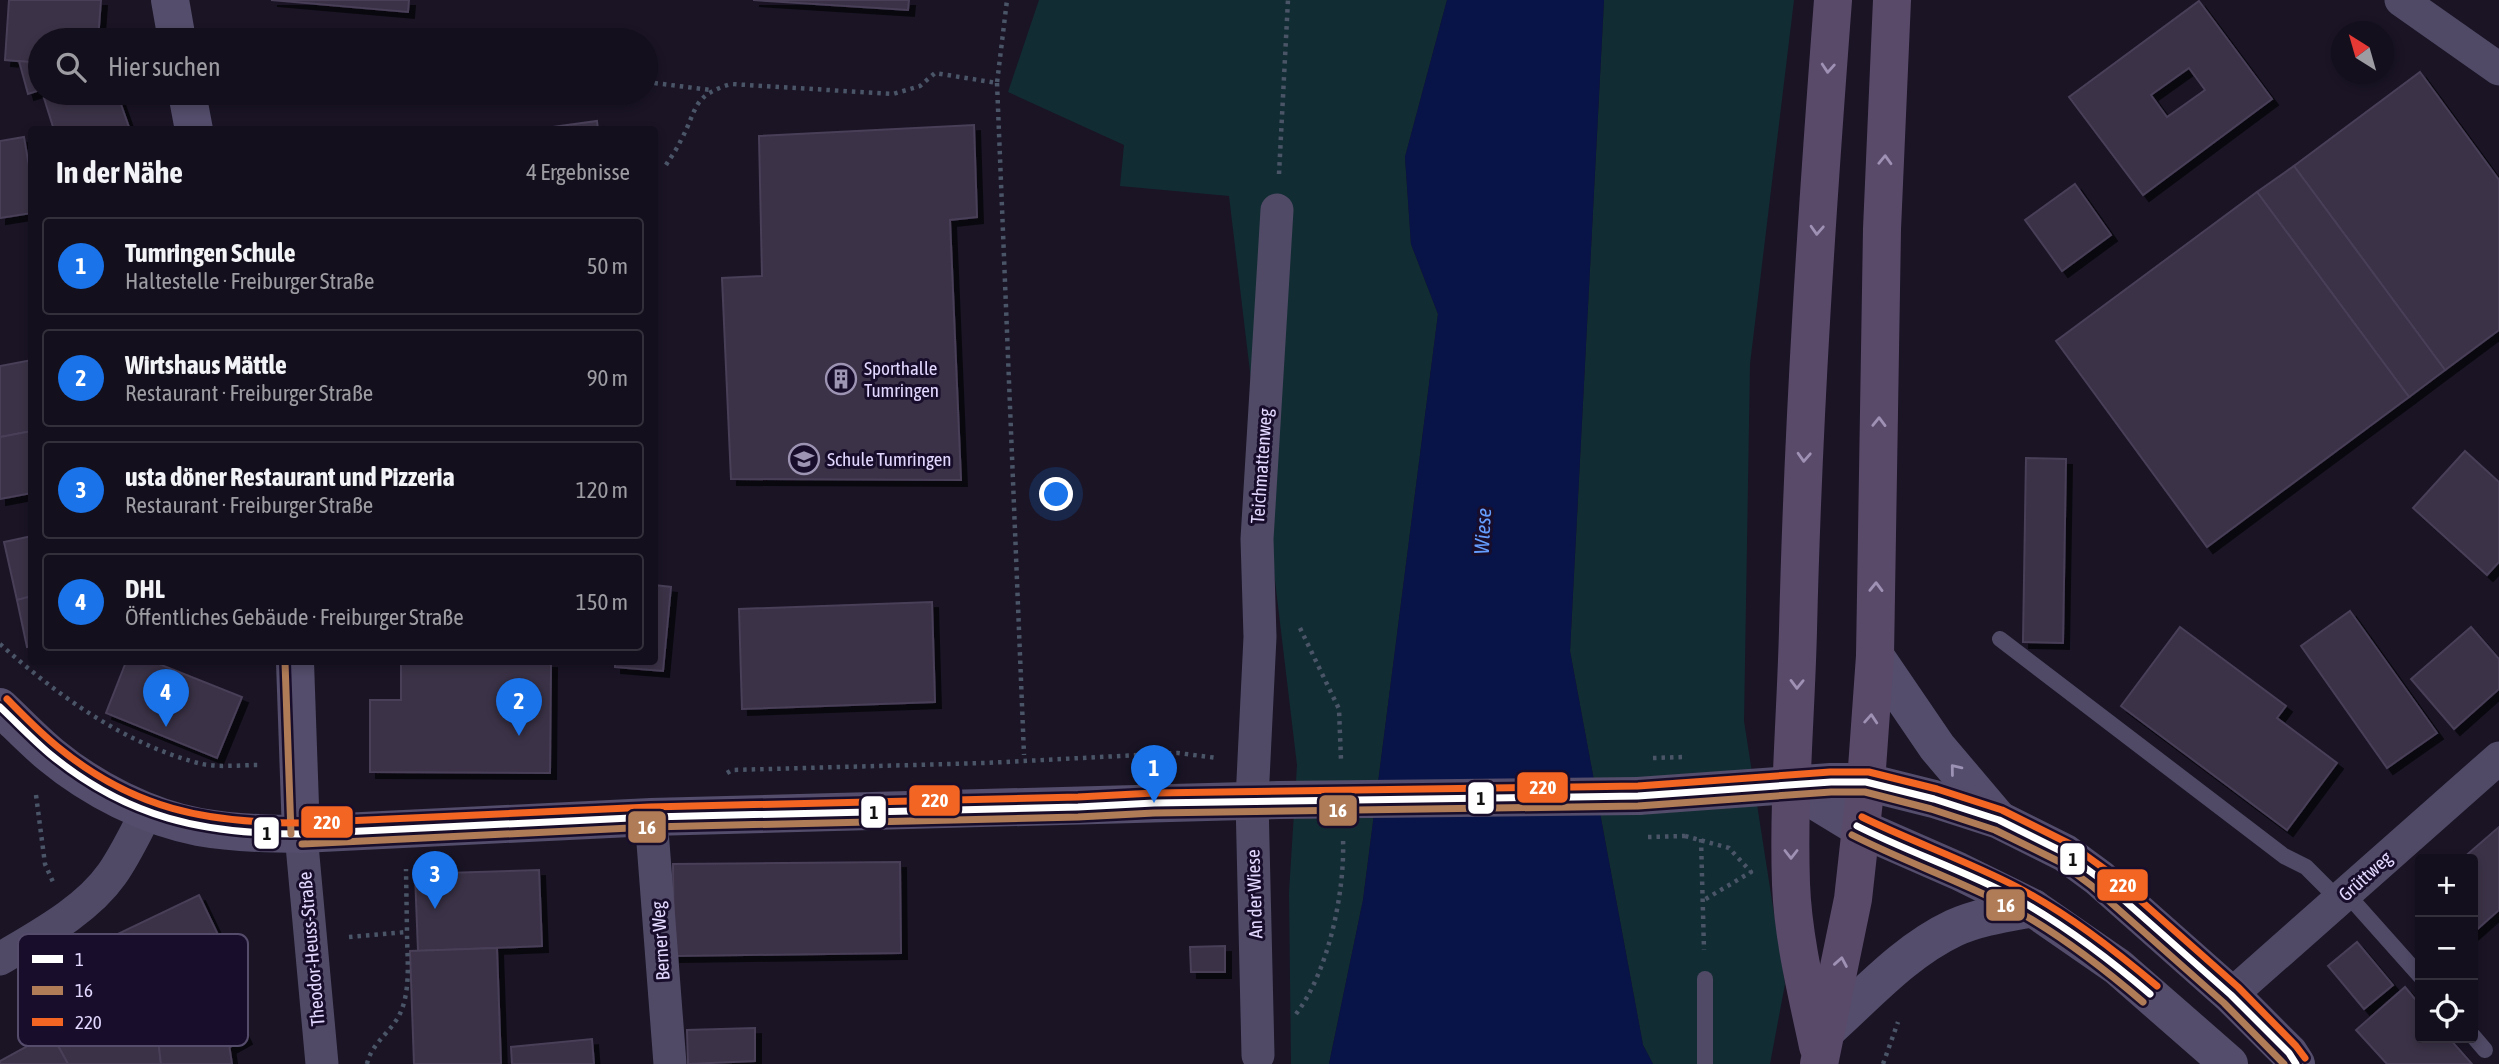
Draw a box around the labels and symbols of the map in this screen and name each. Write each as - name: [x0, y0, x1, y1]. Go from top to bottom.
- north arrow: [2331, 21, 2394, 84]
- one-way arrow: [1821, 63, 1836, 74]
- one-way arrow: [1878, 155, 1893, 166]
- one-way arrow: [1809, 224, 1824, 235]
- place label: Sporthalle Tumringen: [864, 357, 939, 401]
- building icon: Sporthalle Tumringen: [824, 362, 858, 396]
- street label: Teichmattenweg: [1246, 407, 1276, 524]
- one-way arrow: [1871, 416, 1887, 427]
- school or university icon: Schule Tumringen: [787, 442, 821, 476]
- place label: Schule Tumringen: [827, 448, 952, 470]
- one-way arrow: [1797, 452, 1812, 463]
- your location: [1039, 477, 1073, 511]
- water label: Wiese: [1469, 507, 1495, 555]
- one-way arrow: [1868, 582, 1884, 592]
- pin: 4: [143, 669, 189, 727]
- pin: 2: [496, 678, 542, 736]
- one-way arrow: [1789, 679, 1804, 690]
- one-way arrow: [1863, 713, 1878, 724]
- pin: 1: [1131, 745, 1177, 803]
- one-way arrow: [1951, 764, 1963, 777]
- line badge: 220: [1516, 771, 1569, 804]
- text: 220: [1530, 776, 1556, 798]
- line badge: 1: [1467, 781, 1495, 815]
- line badge: 220: [908, 784, 961, 817]
- text: 1: [1477, 787, 1486, 809]
- text: 220: [922, 789, 948, 811]
- line badge: 16: [1318, 794, 1358, 827]
- line badge: 1: [860, 795, 887, 829]
- text: 16: [1329, 799, 1347, 821]
- text: 1: [870, 801, 879, 823]
- line badge: 220: [300, 805, 354, 839]
- line badge: 16: [627, 810, 667, 844]
- text: 220: [314, 811, 340, 833]
- line badge: 1: [253, 816, 280, 850]
- text: 16: [638, 816, 656, 838]
- text: 1: [263, 822, 272, 844]
- line badge: 1: [2059, 842, 2086, 876]
- street label: Grüttweg: [2334, 846, 2397, 906]
- text: 1: [2069, 848, 2078, 870]
- street label: An der Wiese: [1241, 849, 1267, 939]
- one-way arrow: [1783, 850, 1799, 860]
- pin: 3: [412, 851, 458, 909]
- line badge: 220: [2096, 868, 2149, 902]
- street label: Theodor-Heuss-Straße: [293, 871, 329, 1027]
- text: 220: [2110, 874, 2136, 896]
- line badge: 16: [1985, 888, 2026, 922]
- text: 16: [1997, 894, 2015, 916]
- street label: Berner Weg: [646, 900, 674, 981]
- legend: [18, 934, 248, 1046]
- text: 1: [75, 948, 84, 970]
- one-way arrow: [1833, 956, 1848, 968]
- text: 16: [75, 979, 93, 1001]
- text: 220: [75, 1011, 102, 1033]

